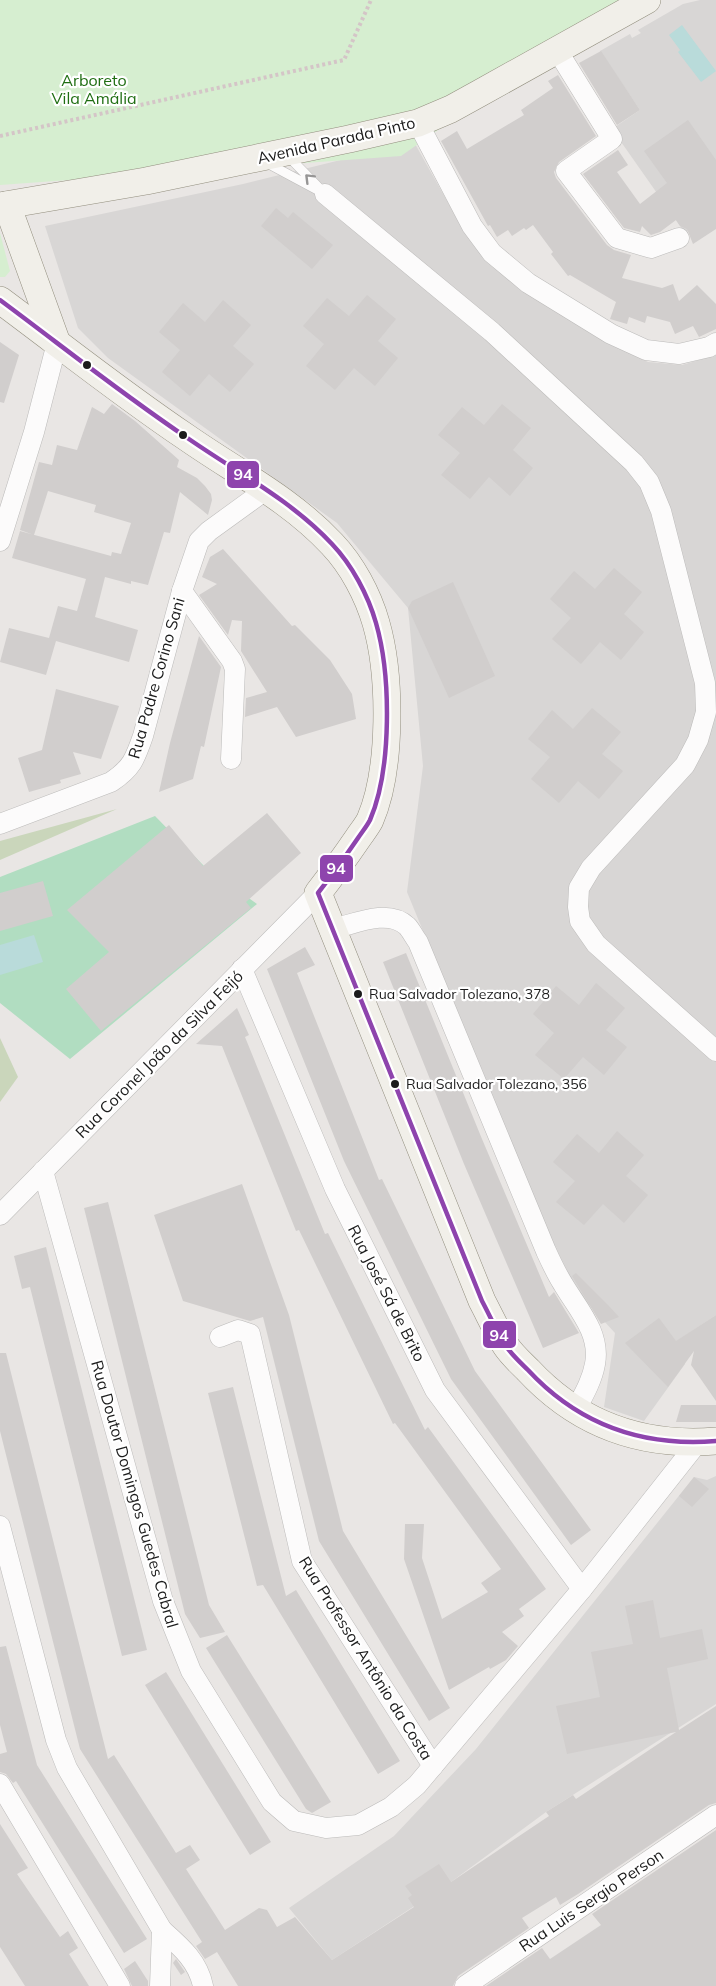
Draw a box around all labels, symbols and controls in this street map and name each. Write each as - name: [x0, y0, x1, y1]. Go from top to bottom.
- park label: Arboreto Vila Amália: [51, 70, 137, 108]
- street label: Avenida Parada Pinto: [255, 112, 417, 168]
- one-way arrow: [305, 175, 316, 185]
- unlabelled marker: [81, 359, 93, 371]
- unlabelled marker: [177, 429, 189, 441]
- line badge: 94: [226, 460, 260, 489]
- text: 94: [233, 464, 253, 484]
- street label: Rua Padre Corino Sani: [123, 595, 189, 761]
- line badge: 94: [319, 854, 354, 883]
- text: 94: [326, 858, 346, 878]
- street label: Rua Coronel João da Silva Feijó: [71, 966, 247, 1142]
- place label: Rua Salvador Tolezano, 378: [369, 985, 550, 1003]
- marker: Rua Salvador Tolezano, 378: [352, 988, 364, 1000]
- place label: Rua Salvador Tolezano, 356: [406, 1075, 587, 1093]
- marker: Rua Salvador Tolezano, 356: [389, 1078, 401, 1090]
- street label: Rua José Sá de Brito: [344, 1221, 430, 1365]
- line badge: 94: [482, 1320, 517, 1349]
- text: 94: [489, 1325, 509, 1345]
- street label: Rua Doutor Domingos Guedes Cabral: [87, 1358, 183, 1630]
- street label: Rua Professor Antônio da Costa: [295, 1553, 437, 1763]
- street label: Rua Luis Sergio Person: [515, 1844, 667, 1956]

